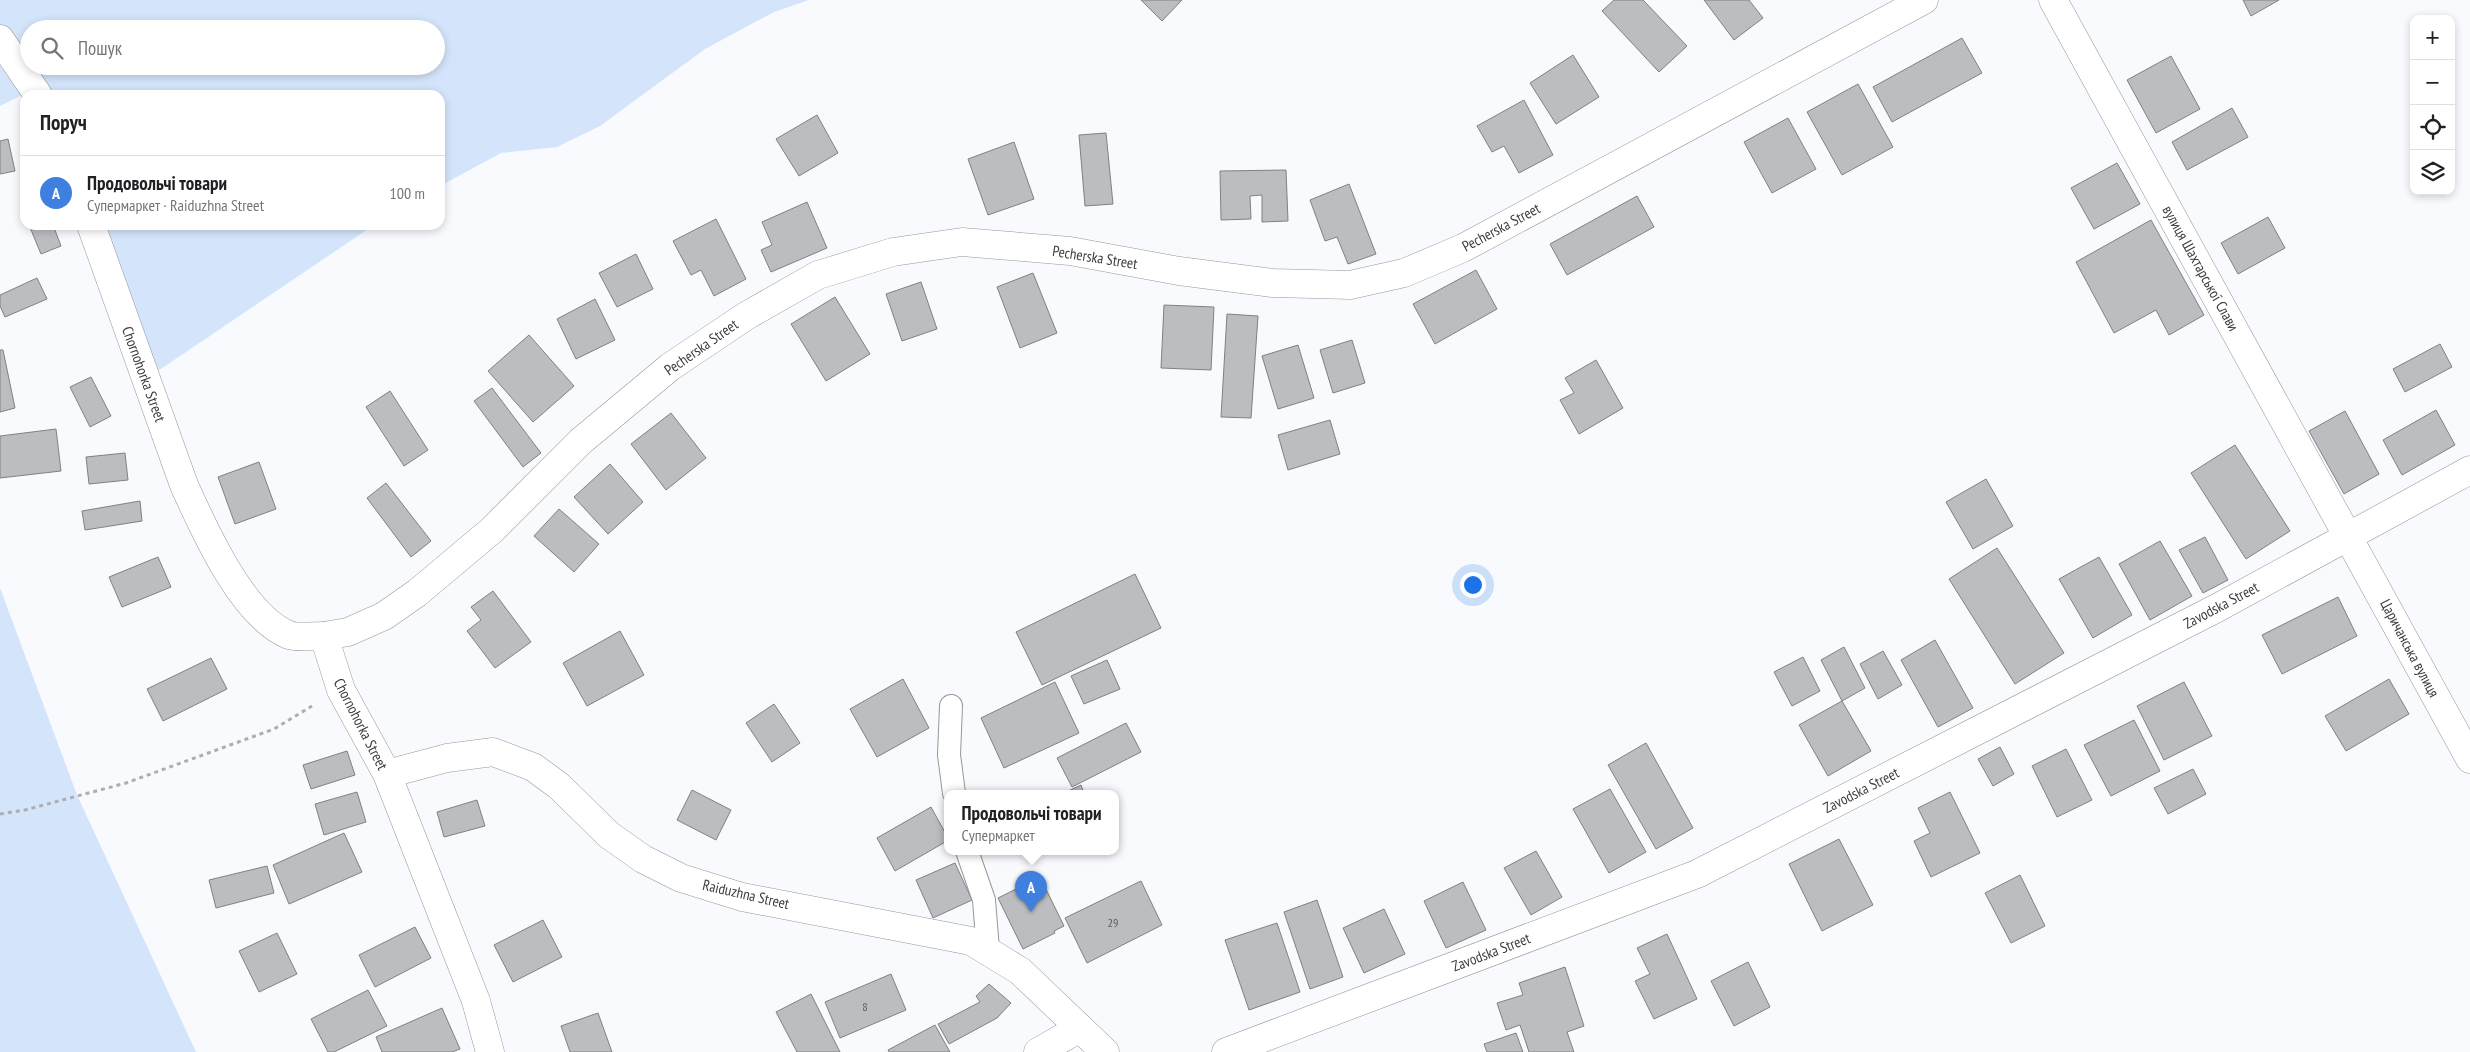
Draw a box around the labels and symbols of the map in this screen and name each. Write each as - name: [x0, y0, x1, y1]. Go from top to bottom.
- street label: Pecherska Street: [1459, 198, 1543, 256]
- street label: вулиця Шахтарської Слави: [2159, 202, 2243, 334]
- street label: Pecherska Street: [1051, 241, 1139, 273]
- street label: Pecherska Street: [660, 315, 742, 379]
- street label: Chornohorka Street: [118, 324, 170, 424]
- your location: [1460, 572, 1486, 598]
- street label: Zavodska Street: [2180, 577, 2262, 633]
- street label: Царичанська вулиця: [2376, 596, 2444, 700]
- street label: Chornohorka Street: [330, 675, 392, 773]
- street label: Zavodska Street: [1820, 763, 1902, 817]
- pin: A: [1015, 871, 1047, 912]
- street label: Raiduzhna Street: [701, 875, 791, 913]
- house number: 29: [1108, 915, 1118, 930]
- street label: Zavodska Street: [1449, 928, 1533, 976]
- house number: 8: [862, 999, 868, 1014]

